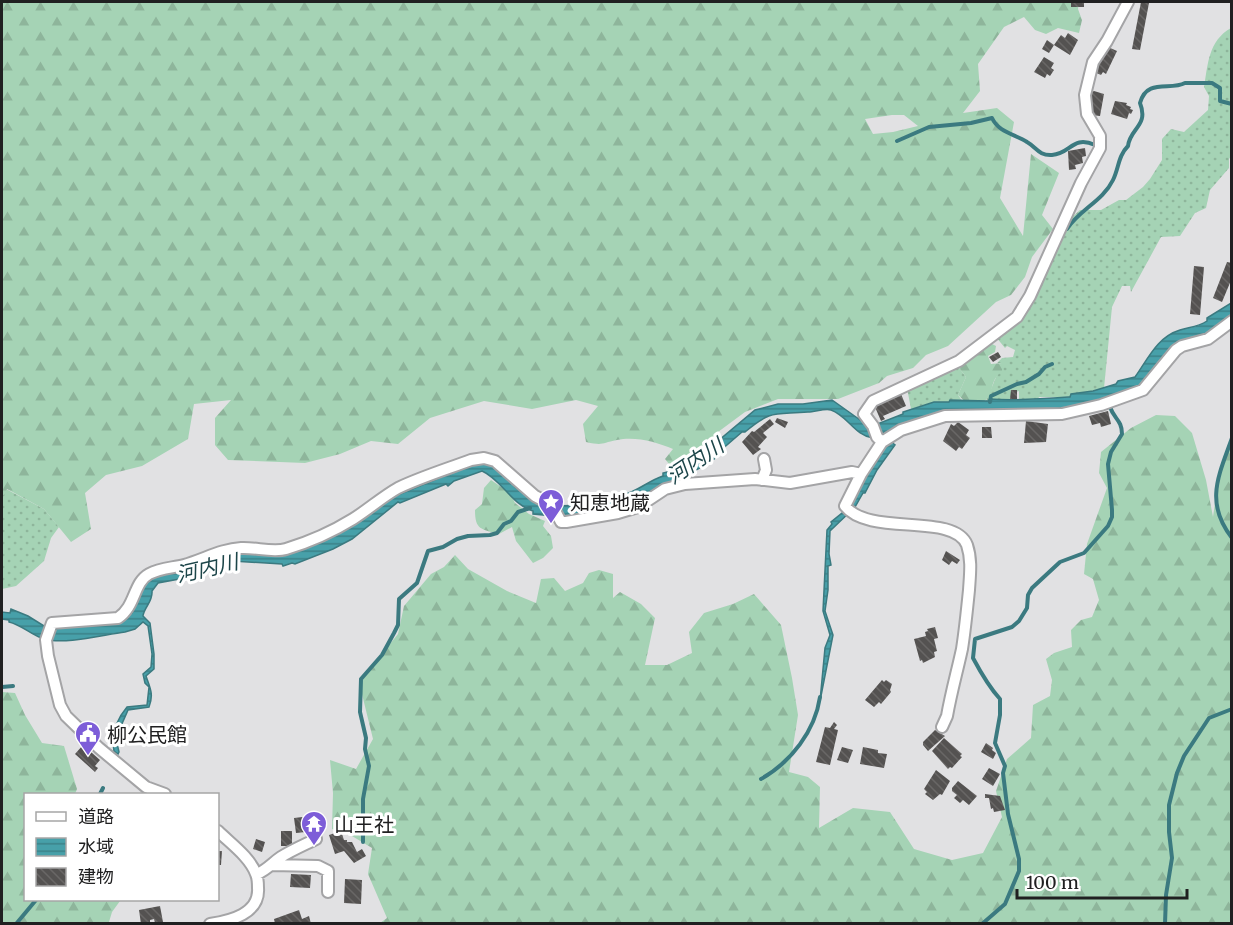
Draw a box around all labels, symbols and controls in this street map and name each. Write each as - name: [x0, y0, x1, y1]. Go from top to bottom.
- water label: 河内川: [661, 431, 730, 490]
- place icon: 知恵地蔵: [536, 487, 566, 525]
- place label: 知恵地蔵: [570, 490, 650, 515]
- water label: 河内川: [173, 547, 243, 588]
- public building icon: 柳公民館: [73, 719, 103, 757]
- place label: 柳公民館: [107, 722, 187, 747]
- legend: [24, 793, 219, 901]
- text: 道路: [78, 805, 114, 828]
- temple icon: 山王社: [299, 809, 329, 847]
- place label: 山王社: [334, 812, 394, 837]
- text: 水域: [78, 835, 114, 858]
- scale bar: [1017, 862, 1186, 900]
- text: 建物: [78, 865, 114, 888]
- text: 100 m: [1026, 871, 1079, 894]

